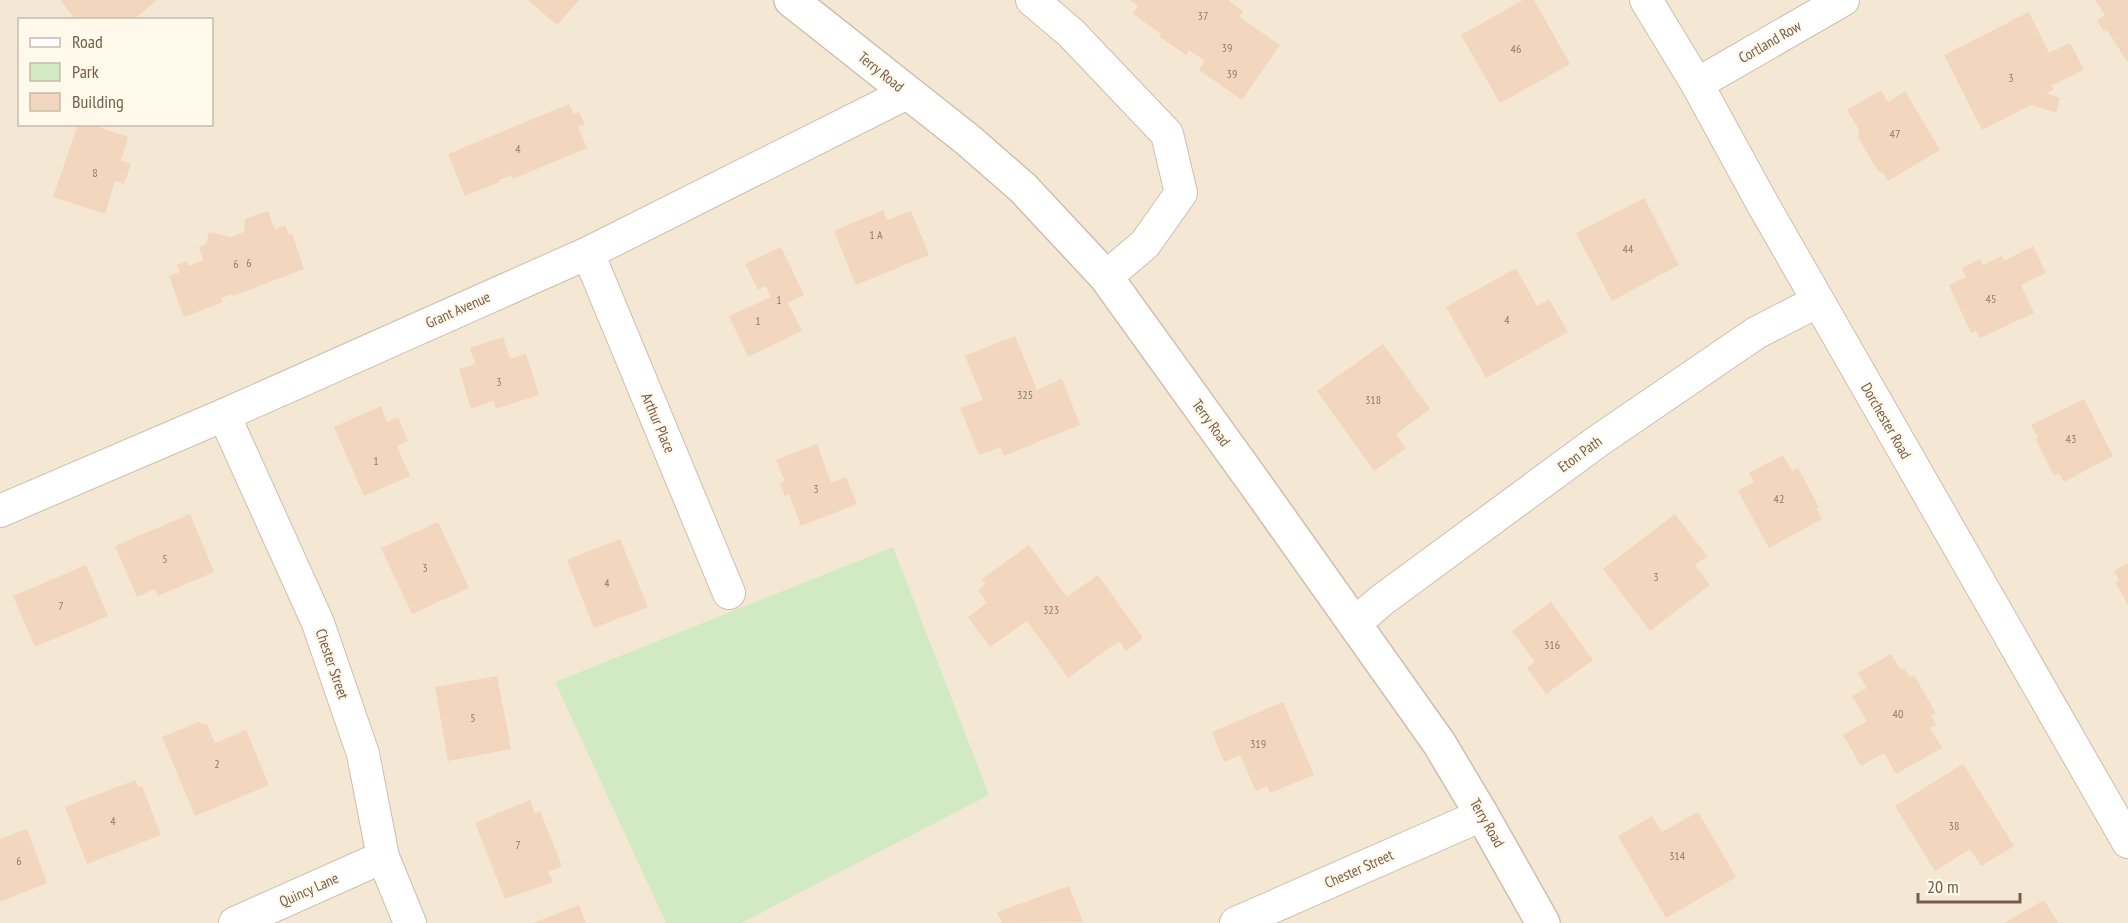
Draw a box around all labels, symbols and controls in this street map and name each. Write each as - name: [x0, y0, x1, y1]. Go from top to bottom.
- house number: 37: [1198, 8, 1208, 23]
- street label: Cortland Row: [1735, 16, 1805, 67]
- legend: [18, 18, 213, 126]
- text: Road: [72, 30, 103, 53]
- house number: 39: [1222, 40, 1232, 55]
- house number: 46: [1511, 41, 1521, 56]
- street label: Terry Road: [855, 47, 908, 96]
- text: Park: [72, 60, 99, 83]
- house number: 39: [1227, 66, 1237, 81]
- house number: 3: [2008, 70, 2014, 85]
- text: Building: [72, 90, 124, 113]
- house number: 47: [1890, 126, 1900, 141]
- house number: 4: [515, 141, 521, 156]
- house number: 8: [92, 165, 98, 180]
- house number: 1 A: [869, 227, 883, 242]
- house number: 44: [1623, 241, 1634, 256]
- house number: 6: [246, 255, 252, 270]
- house number: 6: [233, 256, 239, 271]
- street label: Grant Avenue: [422, 287, 493, 332]
- house number: 45: [1986, 291, 1996, 306]
- house number: 1: [776, 292, 782, 307]
- house number: 4: [1504, 312, 1510, 327]
- house number: 1: [755, 313, 761, 328]
- house number: 3: [496, 374, 502, 389]
- street label: Dorchester Road: [1857, 379, 1916, 462]
- house number: 325: [1017, 387, 1033, 402]
- street label: Arthur Place: [637, 390, 680, 456]
- house number: 318: [1365, 392, 1381, 407]
- street label: Terry Road: [1188, 395, 1235, 450]
- street label: Eton Path: [1554, 431, 1605, 476]
- house number: 43: [2066, 431, 2076, 446]
- house number: 1: [373, 453, 379, 468]
- house number: 3: [813, 481, 819, 496]
- house number: 42: [1774, 491, 1784, 506]
- house number: 5: [162, 551, 168, 566]
- house number: 3: [422, 560, 428, 575]
- house number: 3: [1653, 569, 1659, 584]
- house number: 4: [604, 575, 610, 590]
- house number: 7: [58, 598, 64, 613]
- house number: 323: [1043, 602, 1059, 617]
- street label: Chester Street: [312, 626, 353, 702]
- house number: 316: [1544, 637, 1560, 652]
- house number: 40: [1893, 706, 1903, 721]
- house number: 5: [470, 710, 476, 725]
- house number: 319: [1250, 736, 1266, 751]
- house number: 2: [214, 756, 220, 771]
- street label: Terry Road: [1466, 795, 1509, 851]
- house number: 4: [110, 813, 116, 828]
- house number: 38: [1949, 818, 1959, 833]
- house number: 7: [515, 837, 521, 852]
- street label: Chester Street: [1321, 845, 1396, 892]
- house number: 314: [1669, 848, 1686, 863]
- house number: 6: [16, 853, 22, 868]
- scale bar: [1918, 866, 2020, 904]
- street label: Quincy Lane: [276, 868, 341, 911]
- text: 20 m: [1927, 875, 1959, 898]

